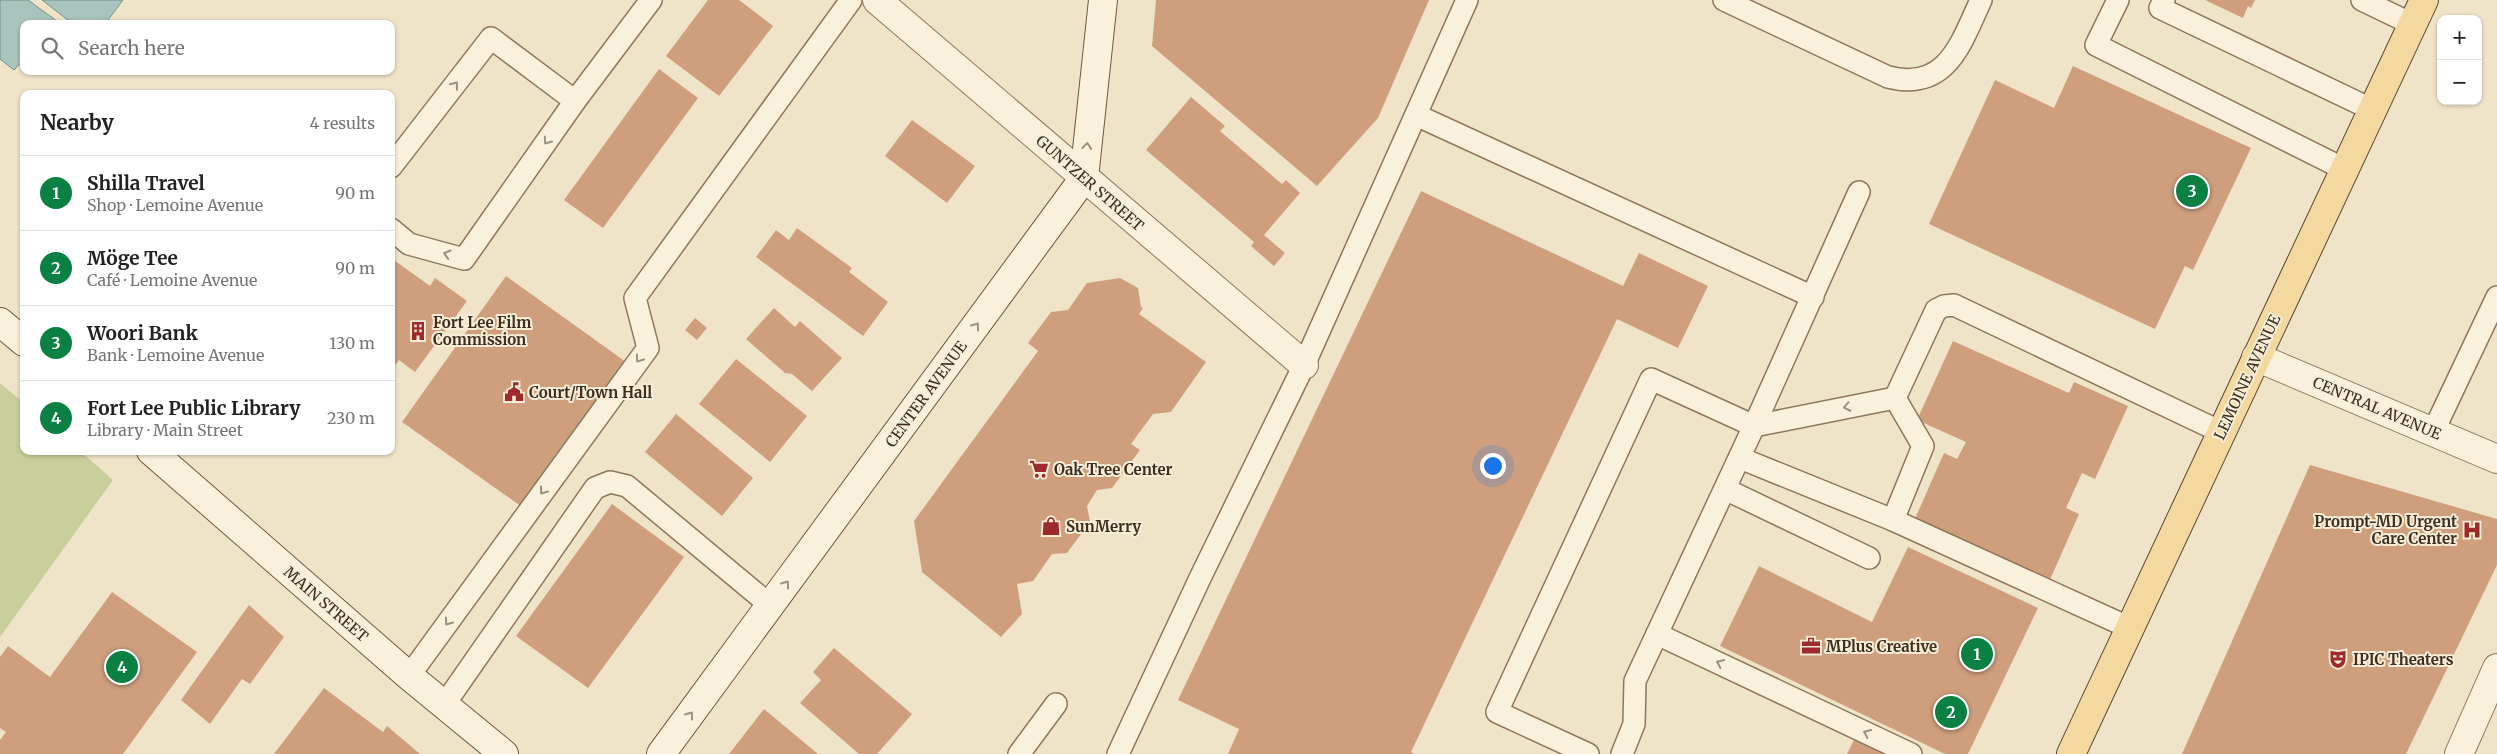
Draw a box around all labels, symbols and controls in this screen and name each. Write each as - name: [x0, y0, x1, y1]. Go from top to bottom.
- map controls: [2437, 15, 2482, 105]
- button: +: [2437, 15, 2482, 60]
- search box: [20, 20, 395, 75]
- icon: search: [38, 34, 66, 62]
- text: Search here: [78, 36, 185, 60]
- button: −: [2437, 60, 2482, 105]
- one-way arrow: [449, 82, 457, 91]
- text: Nearby: [40, 109, 114, 136]
- text: 4 results: [309, 113, 375, 133]
- street label: GUNTZER STREET: [1032, 131, 1148, 235]
- one-way arrow: [544, 135, 553, 145]
- one-way arrow: [1081, 142, 1092, 150]
- text: Shilla Travel: [87, 171, 205, 195]
- pin: 3: [2176, 172, 2208, 210]
- text: 1: [52, 183, 60, 203]
- text: 90 m: [335, 183, 375, 203]
- text: Shop · Lemoine Avenue: [87, 195, 263, 215]
- text: Möge Tee: [87, 246, 178, 270]
- one-way arrow: [442, 249, 451, 260]
- text: 2: [51, 258, 61, 278]
- text: 90 m: [335, 258, 375, 278]
- text: Café · Lemoine Avenue: [87, 270, 257, 290]
- street label: LEMOINE AVENUE: [2210, 311, 2285, 443]
- place label: Fort Lee Film Commission: [433, 313, 531, 349]
- building icon: Fort Lee Film Commission: [407, 320, 429, 342]
- text: Woori Bank: [87, 321, 198, 345]
- one-way arrow: [970, 323, 978, 332]
- text: 3: [51, 333, 61, 353]
- text: 130 m: [329, 333, 375, 353]
- street label: CENTER AVENUE: [881, 337, 971, 451]
- text: Bank · Lemoine Avenue: [87, 345, 264, 365]
- one-way arrow: [636, 354, 645, 363]
- street label: CENTRAL AVENUE: [2310, 372, 2444, 444]
- public building icon: Court/Town Hall: [503, 381, 525, 403]
- place label: Court/Town Hall: [529, 383, 652, 402]
- text: Fort Lee Public Library: [87, 396, 301, 420]
- one-way arrow: [1843, 402, 1852, 412]
- text: 4: [51, 408, 61, 428]
- text: 230 m: [327, 408, 375, 428]
- text: Library · Main Street: [87, 420, 243, 440]
- your location: [1480, 453, 1506, 479]
- supermarket icon: Oak Tree Center: [1028, 458, 1050, 480]
- place label: Oak Tree Center: [1054, 460, 1172, 479]
- one-way arrow: [541, 485, 549, 494]
- place label: Prompt-MD Urgent Care Center: [2314, 512, 2457, 548]
- shop icon: SunMerry: [1040, 515, 1062, 537]
- place label: SunMerry: [1066, 517, 1141, 536]
- hospital icon: Prompt-MD Urgent Care Center: [2461, 519, 2483, 541]
- street label: MAIN STREET: [280, 562, 373, 646]
- one-way arrow: [781, 581, 789, 590]
- one-way arrow: [445, 616, 454, 626]
- office icon: MPlus Creative: [1800, 635, 1822, 657]
- pin: 1: [1961, 635, 1993, 673]
- place label: MPlus Creative: [1826, 637, 1937, 656]
- pin: 4: [106, 648, 138, 686]
- theatre icon: IPIC Theaters: [2327, 648, 2349, 670]
- place label: IPIC Theaters: [2353, 650, 2454, 669]
- one-way arrow: [1716, 659, 1725, 670]
- pin: 2: [1935, 693, 1967, 731]
- one-way arrow: [684, 711, 693, 721]
- one-way arrow: [1863, 729, 1872, 739]

